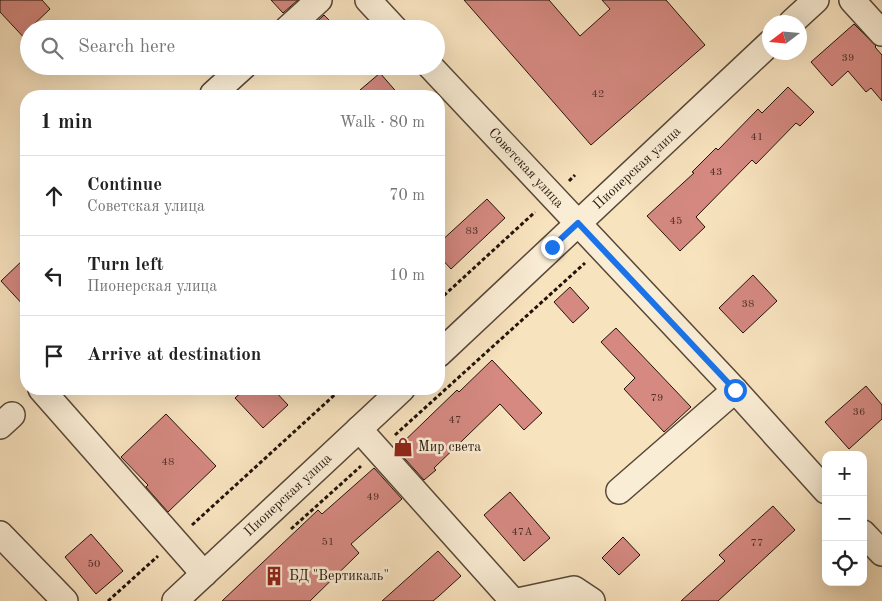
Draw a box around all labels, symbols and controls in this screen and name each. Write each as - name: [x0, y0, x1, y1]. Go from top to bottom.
- north arrow: [762, 15, 807, 60]
- search box: [20, 20, 445, 75]
- icon: search: [38, 34, 66, 62]
- text: Search here: [78, 38, 175, 57]
- house number: 39: [842, 53, 854, 64]
- house number: 42: [592, 89, 604, 100]
- text: 1 min: [40, 112, 93, 133]
- text: Walk · 80 m: [339, 115, 425, 131]
- street label: Пионерская улица: [591, 124, 683, 212]
- street label: Советская улица: [486, 126, 566, 211]
- house number: 41: [751, 132, 763, 143]
- house number: 43: [710, 167, 722, 178]
- text: Continue: [87, 176, 162, 195]
- icon: ahead: [40, 182, 68, 210]
- text: 70 m: [389, 188, 425, 204]
- text: Советская улица: [87, 199, 205, 215]
- house number: 45: [670, 216, 682, 227]
- house number: 83: [466, 226, 478, 237]
- route end: [541, 236, 564, 259]
- text: Turn left: [87, 256, 164, 275]
- icon: left: [40, 262, 68, 290]
- text: 10 m: [389, 268, 425, 284]
- text: Пионерская улица: [87, 279, 217, 295]
- house number: 38: [742, 299, 754, 310]
- icon: arrive: [40, 342, 68, 370]
- text: Arrive at destination: [87, 346, 261, 365]
- route start: [724, 379, 747, 402]
- house number: 79: [651, 393, 663, 404]
- house number: 36: [853, 407, 865, 418]
- house number: 47: [449, 415, 461, 426]
- shop icon: Мир света: [392, 436, 414, 458]
- place label: Мир света: [418, 440, 481, 454]
- street label: Пионерская улица: [242, 451, 334, 539]
- map controls: [822, 451, 867, 586]
- button: +: [822, 451, 867, 496]
- house number: 48: [162, 457, 174, 468]
- house number: 49: [367, 492, 379, 503]
- button: −: [822, 496, 867, 541]
- house number: 47А: [511, 527, 533, 538]
- house number: 51: [322, 537, 334, 548]
- house number: 77: [751, 538, 763, 549]
- button: locate: [822, 541, 867, 586]
- house number: 50: [88, 559, 100, 570]
- building icon: БД "Вертикаль": [263, 565, 285, 587]
- place label: БД "Вертикаль": [289, 569, 389, 583]

